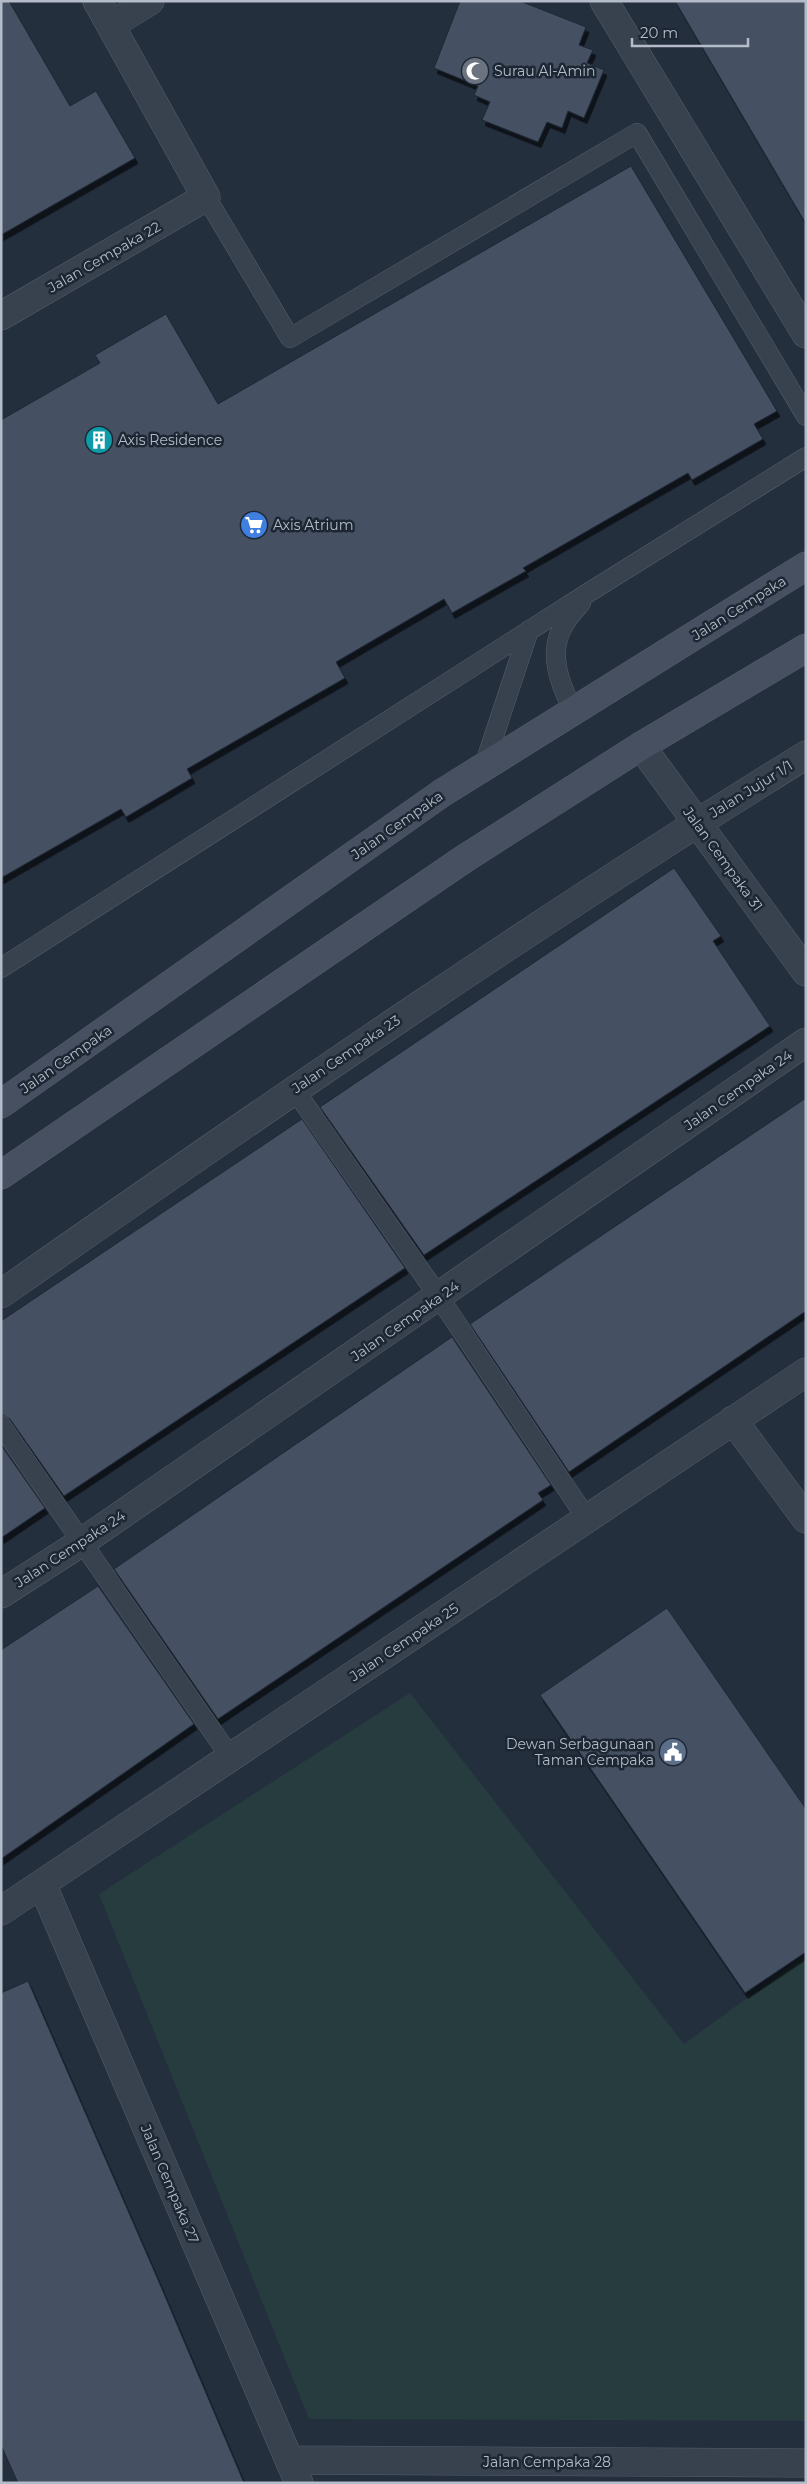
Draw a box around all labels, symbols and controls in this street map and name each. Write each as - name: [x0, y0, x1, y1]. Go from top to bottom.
- scale bar: [632, 15, 748, 47]
- text: 20 m: [640, 23, 678, 42]
- mosque icon: Surau Al-Amin: [460, 56, 490, 86]
- place label: Surau Al-Amin: [494, 62, 595, 80]
- street label: Jalan Cempaka 22: [44, 217, 164, 297]
- building icon: Axis Residence: [84, 425, 114, 455]
- place label: Axis Residence: [118, 431, 222, 449]
- supermarket icon: Axis Atrium: [239, 510, 269, 540]
- place label: Axis Atrium: [273, 516, 354, 534]
- street label: Jalan Cempaka: [688, 572, 789, 645]
- street label: Jalan Jujur 1/1: [705, 756, 796, 822]
- street label: Jalan Cempaka: [347, 787, 446, 864]
- street label: Jalan Cempaka 31: [679, 803, 767, 915]
- street label: Jalan Cempaka 23: [287, 1011, 404, 1098]
- street label: Jalan Cempaka: [16, 1021, 115, 1098]
- street label: Jalan Cempaka 24: [680, 1045, 796, 1135]
- street label: Jalan Cempaka 24: [347, 1276, 463, 1366]
- street label: Jalan Cempaka 24: [11, 1506, 129, 1592]
- street label: Jalan Cempaka 25: [345, 1599, 462, 1686]
- place label: Dewan Serbagunaan Taman Cempaka: [506, 1735, 654, 1769]
- public building icon: Dewan Serbagunaan Taman Cempaka: [658, 1737, 688, 1767]
- street label: Jalan Cempaka 27: [136, 2121, 203, 2246]
- street label: Jalan Cempaka 28: [482, 2453, 611, 2471]

